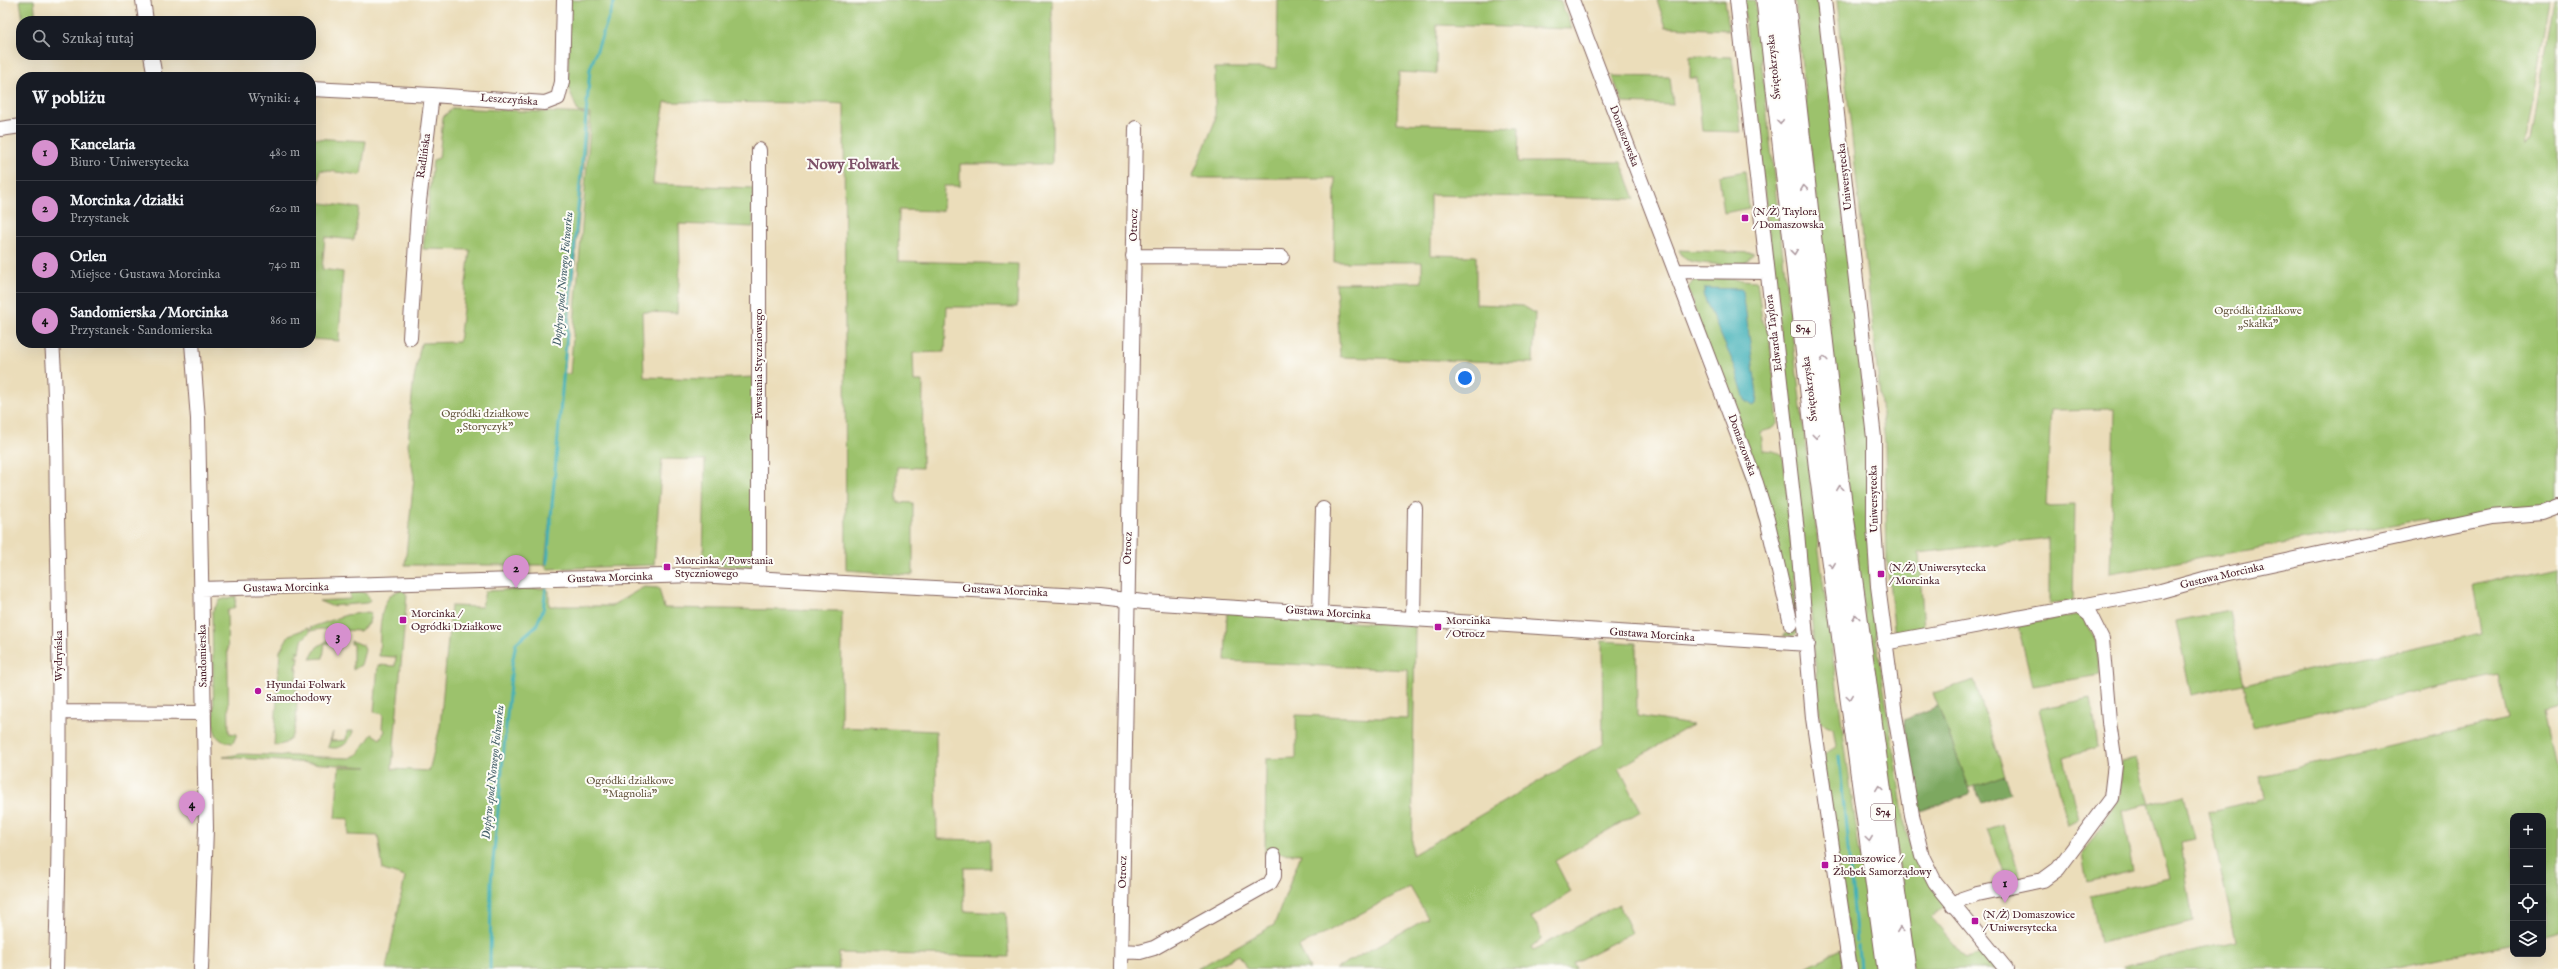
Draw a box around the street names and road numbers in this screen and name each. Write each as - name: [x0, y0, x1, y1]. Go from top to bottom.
- street label: Świętokrzyska: [1764, 34, 1784, 100]
- street label: Leszczyńska: [480, 91, 538, 109]
- street label: Domaszowska: [1606, 103, 1642, 169]
- street label: Radlińska: [414, 132, 434, 179]
- street label: Uniwersytecka: [1834, 142, 1855, 211]
- street label: Otrocz: [1127, 209, 1141, 241]
- street label: Edwarda Taylora: [1762, 294, 1786, 372]
- street label: Powstania Styczniowego: [752, 309, 766, 419]
- road number: S74: [1791, 321, 1815, 337]
- street label: Świętokrzyska: [1799, 356, 1821, 422]
- street label: Domaszowska: [1724, 412, 1760, 478]
- street label: Uniwersytecka: [1866, 465, 1882, 533]
- street label: Otrocz: [1120, 531, 1136, 565]
- street label: Gustawa Morcinka: [2179, 560, 2265, 592]
- street label: Gustawa Morcinka: [567, 570, 653, 586]
- street label: Gustawa Morcinka: [243, 580, 329, 596]
- street label: Gustawa Morcinka: [962, 582, 1048, 600]
- street label: Gustawa Morcinka: [1285, 603, 1371, 623]
- street label: Sandomierska: [195, 624, 211, 688]
- street label: Gustawa Morcinka: [1609, 625, 1695, 645]
- street label: Wydryńska: [52, 630, 66, 682]
- road number: S74: [1871, 804, 1895, 820]
- street label: Otrocz: [1116, 856, 1130, 888]

